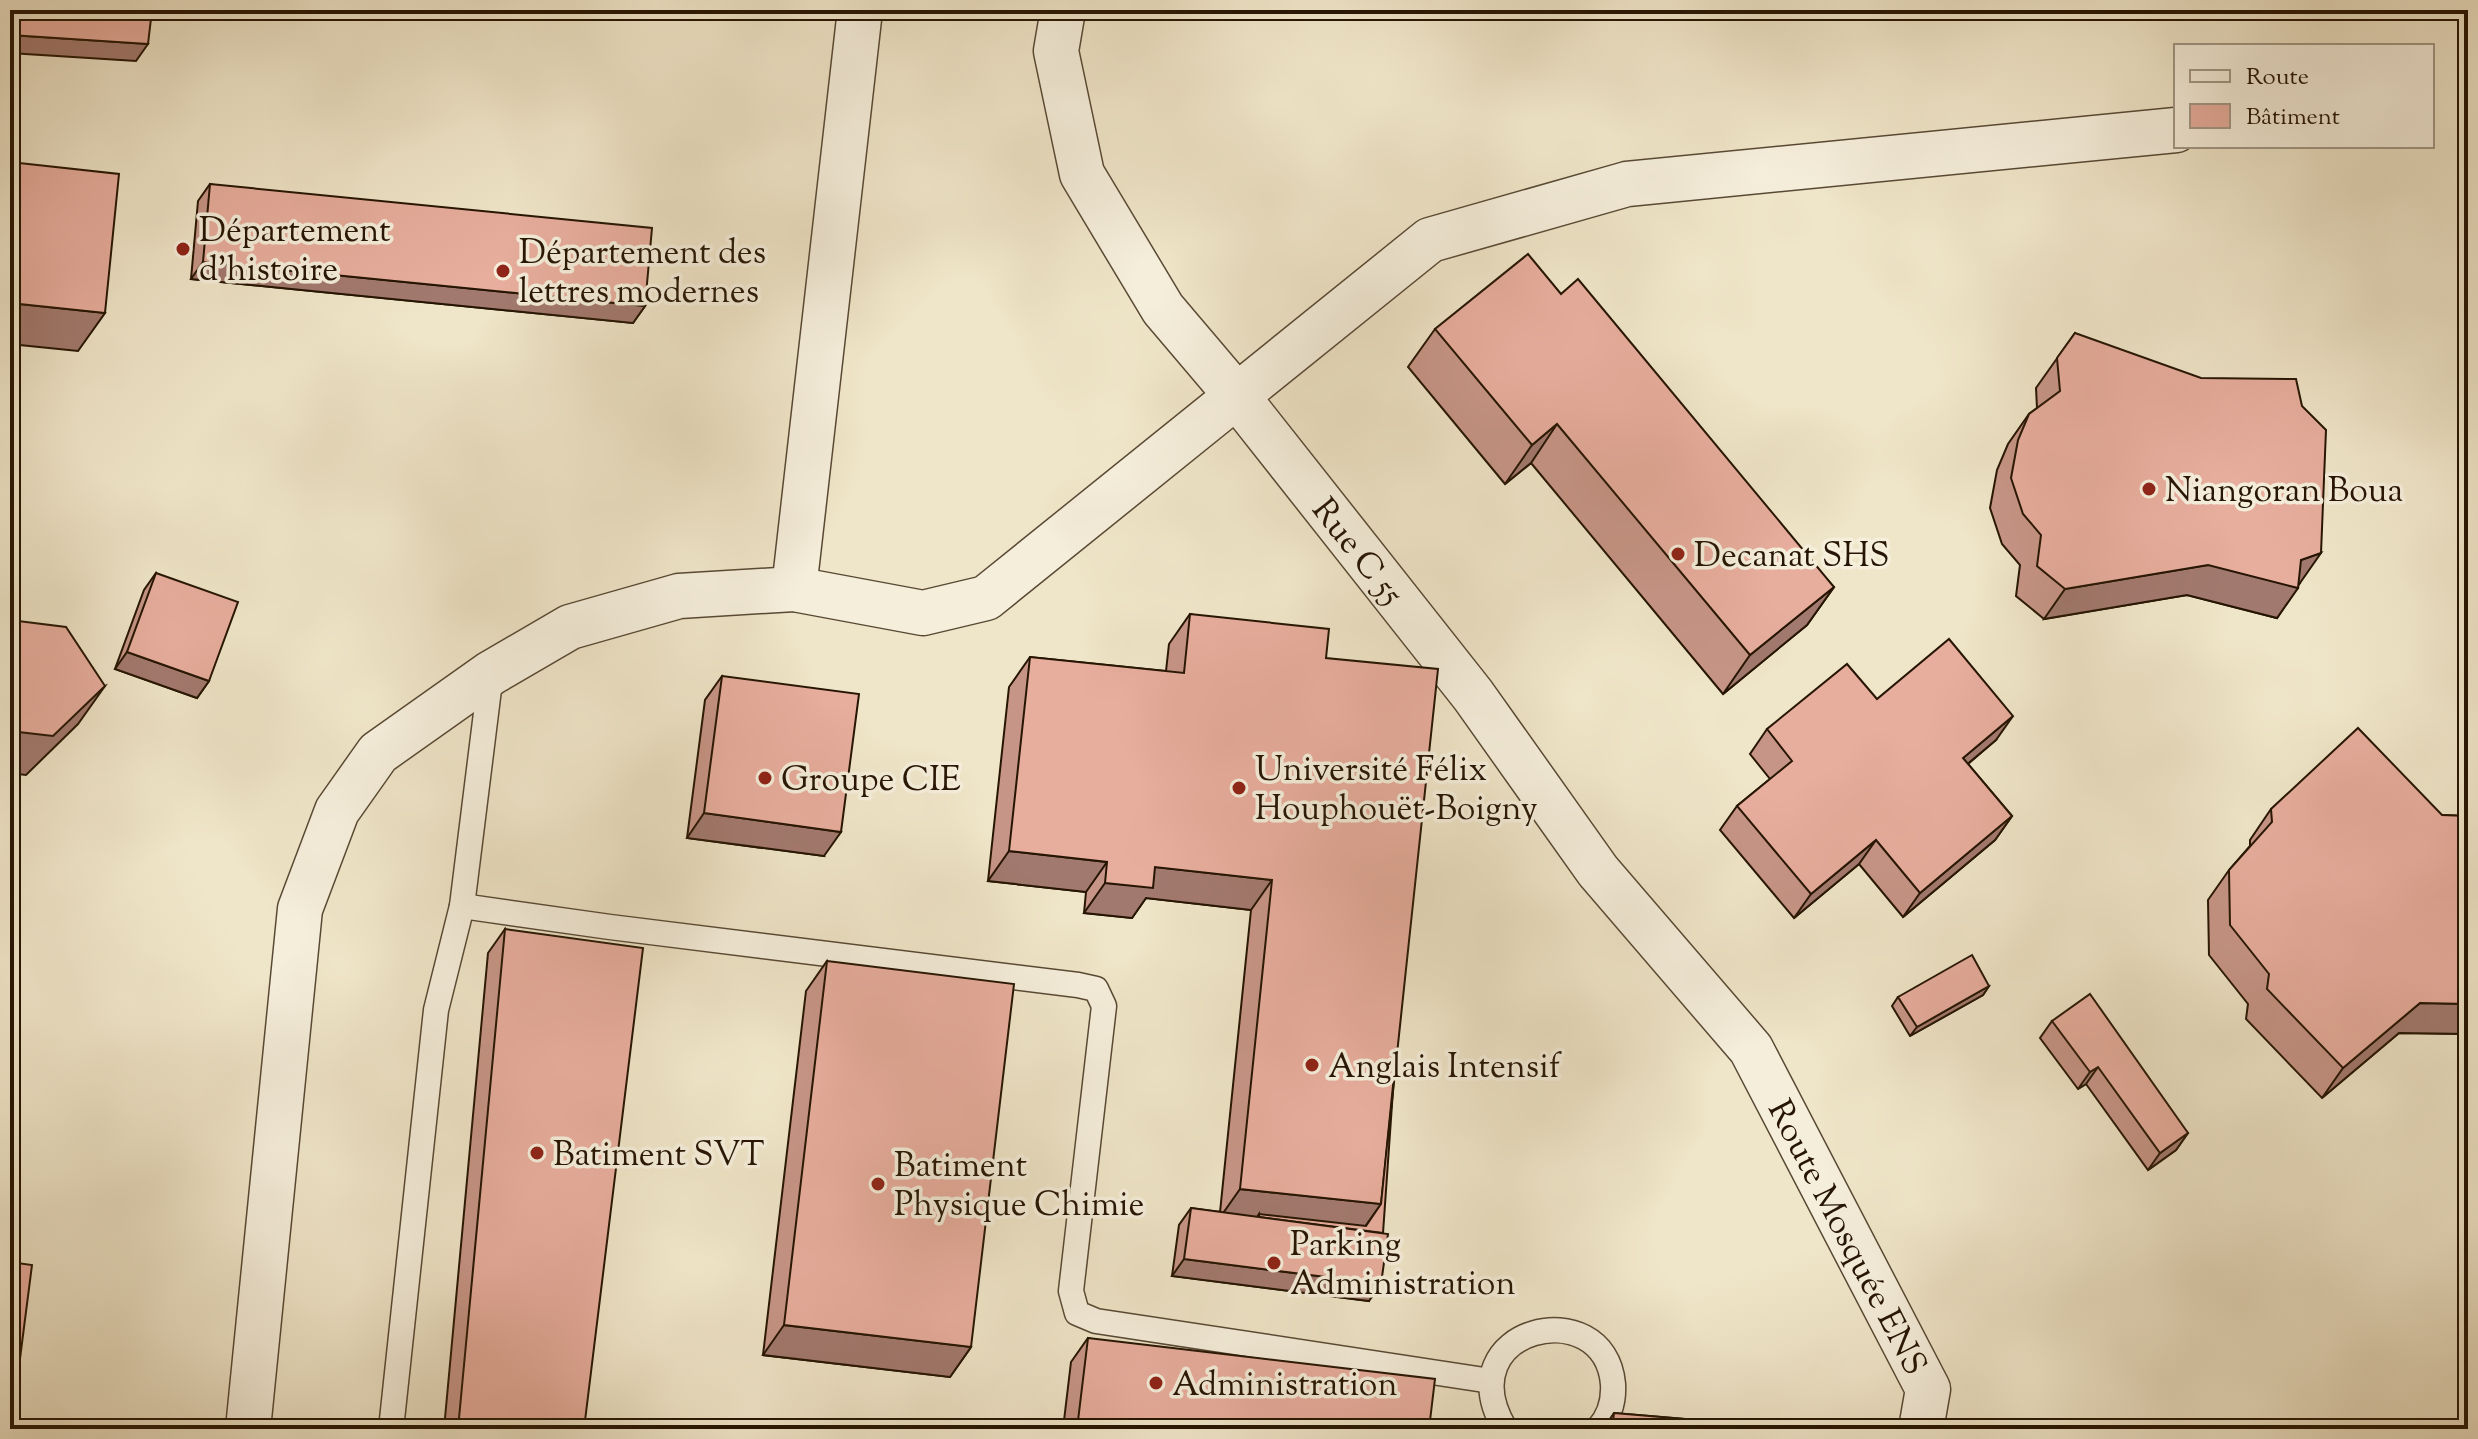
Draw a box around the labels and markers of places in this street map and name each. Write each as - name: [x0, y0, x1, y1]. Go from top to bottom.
- place label: Département d'histoire: [199, 208, 391, 296]
- place label: Département des lettres modernes: [519, 230, 766, 318]
- marker: Département d'histoire: [174, 240, 192, 258]
- marker: Département des lettres modernes: [494, 262, 512, 280]
- place label: Niangoran Boua: [2165, 468, 2403, 517]
- marker: Niangoran Boua: [2140, 480, 2158, 498]
- place label: Decanat SHS: [1694, 533, 1890, 582]
- marker: Decanat SHS: [1669, 545, 1687, 563]
- place label: Université Félix Houphouët-Boigny: [1255, 747, 1538, 835]
- place label: Groupe CIE: [781, 757, 961, 806]
- marker: Groupe CIE: [756, 769, 774, 787]
- marker: Université Félix Houphouët-Boigny: [1230, 779, 1248, 797]
- place label: Anglais Intensif: [1328, 1044, 1562, 1093]
- marker: Anglais Intensif: [1303, 1056, 1321, 1074]
- place label: Batiment SVT: [553, 1132, 765, 1181]
- place label: Batiment Physique Chimie: [894, 1143, 1144, 1231]
- marker: Batiment SVT: [528, 1144, 546, 1162]
- marker: Batiment Physique Chimie: [869, 1175, 887, 1193]
- place label: Parking Administration: [1290, 1222, 1516, 1310]
- marker: Parking Administration: [1265, 1254, 1283, 1272]
- place label: Administration: [1172, 1362, 1398, 1411]
- marker: Administration: [1147, 1374, 1165, 1392]

